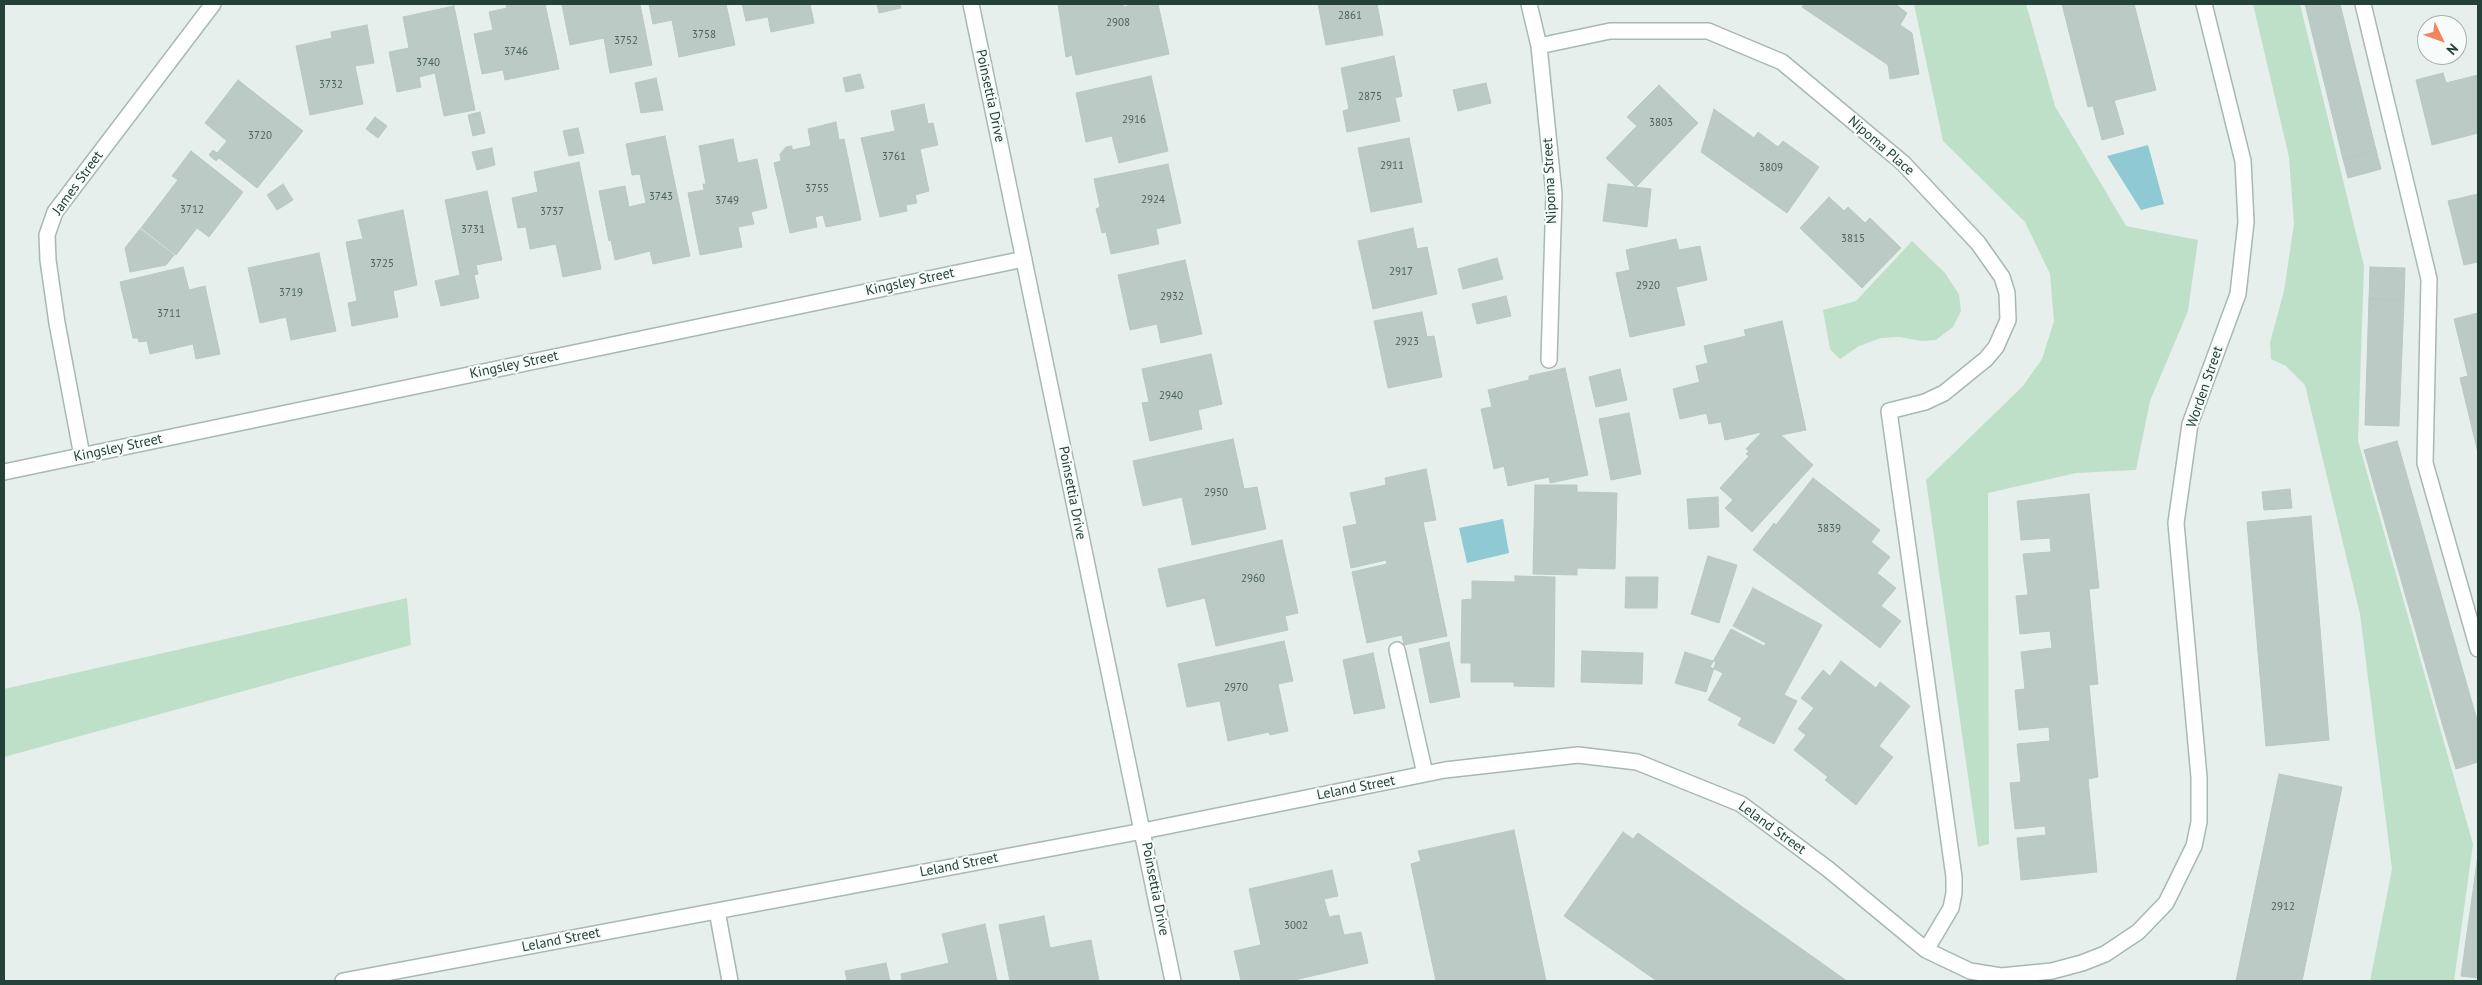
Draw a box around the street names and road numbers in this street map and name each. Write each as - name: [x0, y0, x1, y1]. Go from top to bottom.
- street label: Poinsettia Drive: [972, 48, 1008, 144]
- street label: Nipoma Place: [1844, 113, 1918, 179]
- street label: Nipoma Street: [1539, 138, 1561, 224]
- street label: James Street: [49, 148, 107, 218]
- street label: Kingsley Street: [864, 264, 956, 300]
- street label: Worden Street: [2183, 344, 2227, 430]
- street label: Kingsley Street: [468, 347, 560, 383]
- street label: Kingsley Street: [72, 430, 164, 466]
- street label: Poinsettia Drive: [1055, 445, 1089, 541]
- street label: Leland Street: [1316, 772, 1396, 804]
- street label: Leland Street: [1735, 798, 1809, 858]
- street label: Poinsettia Drive: [1138, 841, 1172, 937]
- street label: Leland Street: [919, 849, 999, 881]
- street label: Leland Street: [521, 924, 601, 956]

